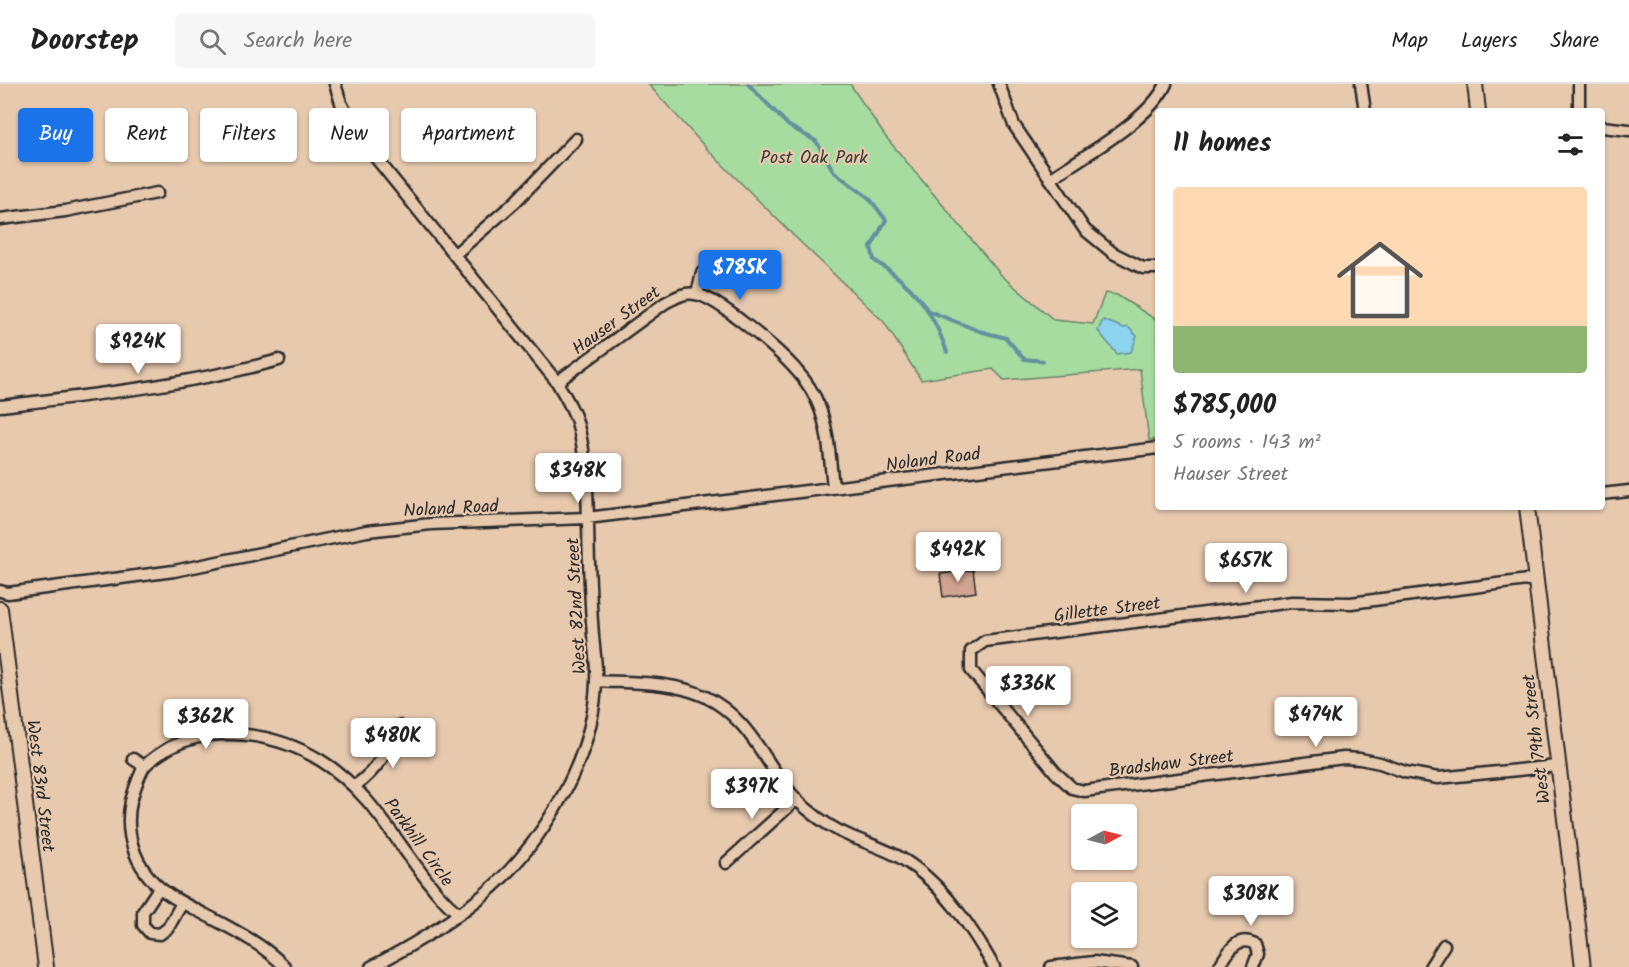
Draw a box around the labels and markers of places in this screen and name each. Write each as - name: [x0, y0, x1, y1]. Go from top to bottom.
- pin: $785K: [698, 250, 782, 301]
- pin: $924K: [96, 324, 180, 375]
- pin: $348K: [536, 453, 620, 504]
- pin: $492K: [916, 532, 1000, 583]
- pin: $657K: [1204, 543, 1288, 594]
- pin: $336K: [986, 666, 1070, 717]
- pin: $474K: [1274, 697, 1358, 748]
- pin: $362K: [164, 699, 248, 750]
- pin: $480K: [351, 718, 435, 769]
- pin: $397K: [710, 769, 794, 820]
- pin: $308K: [1209, 876, 1293, 927]

